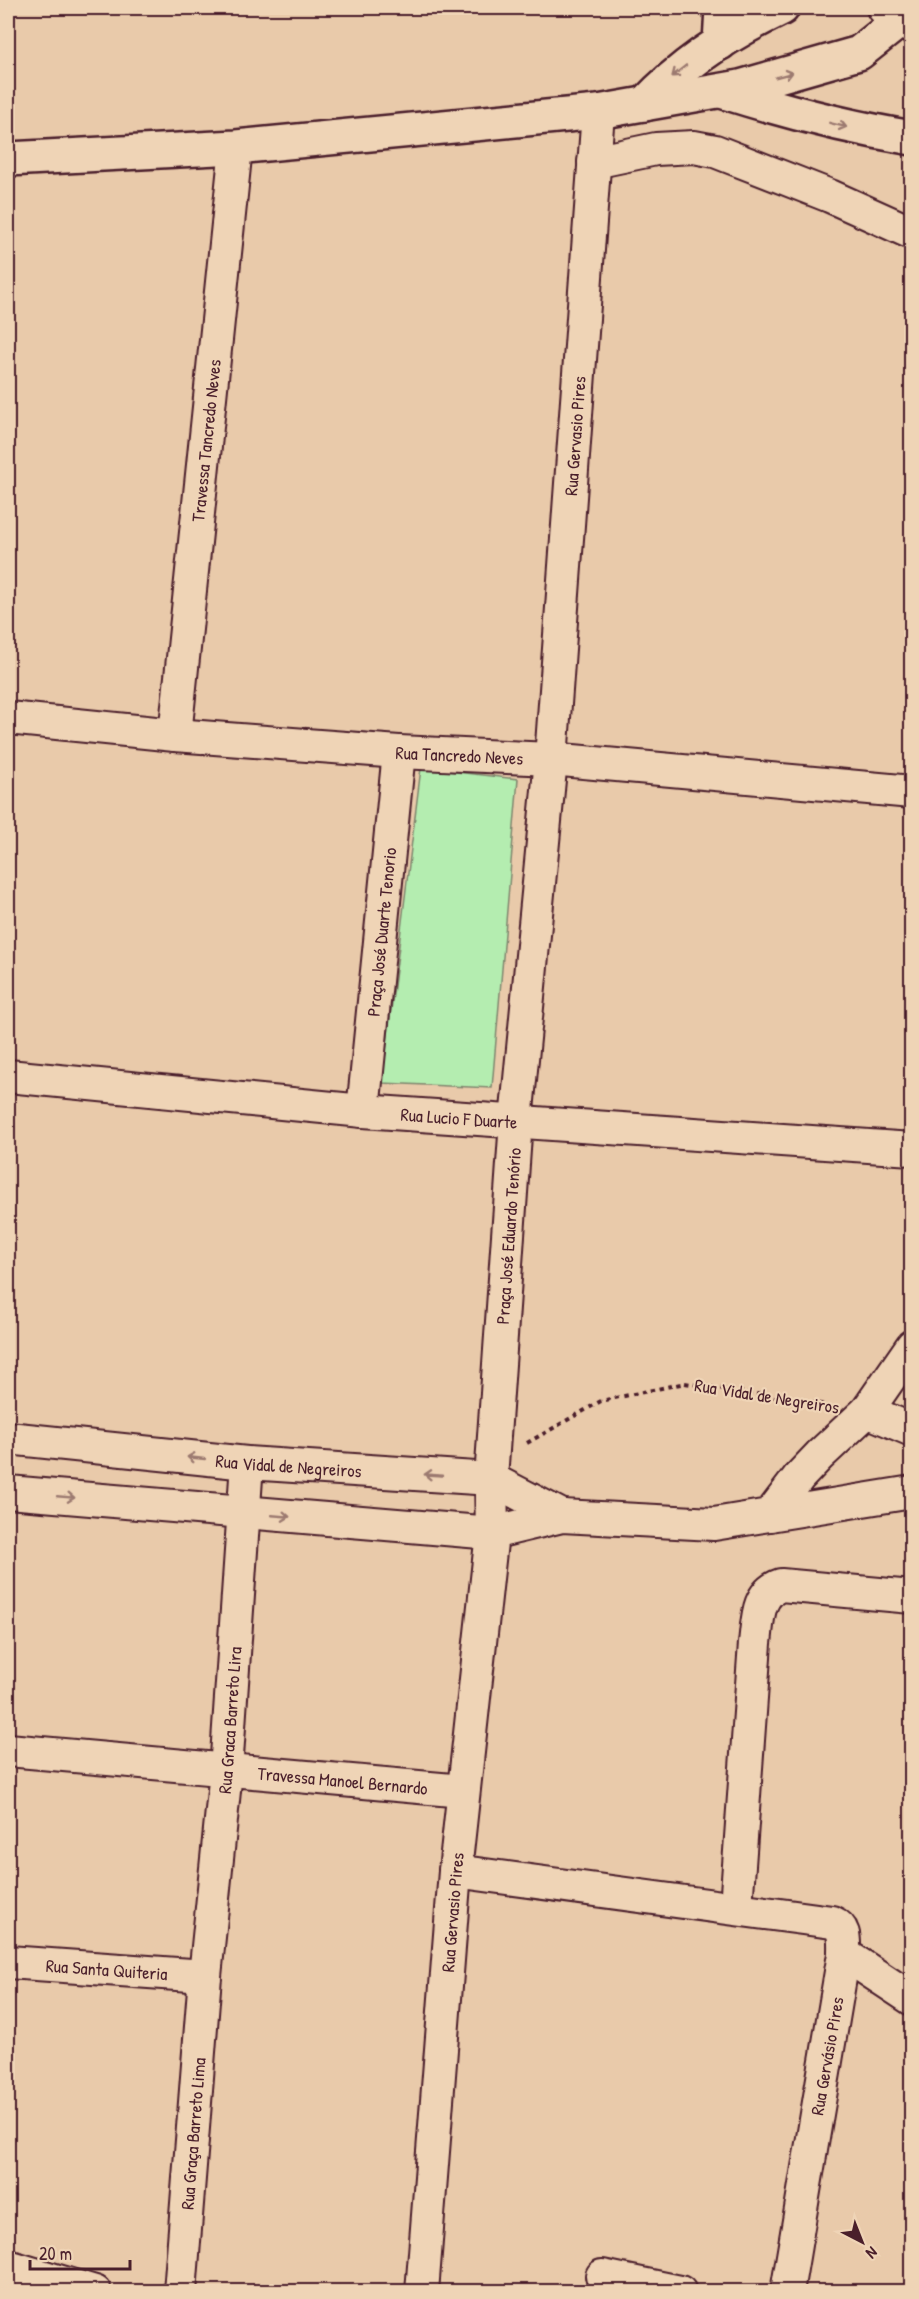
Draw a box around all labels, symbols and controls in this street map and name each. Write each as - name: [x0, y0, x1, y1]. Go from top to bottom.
- one-way arrow: [671, 65, 687, 78]
- one-way arrow: [775, 69, 794, 80]
- one-way arrow: [828, 119, 847, 131]
- street label: Travessa Tancredo Neves: [185, 358, 226, 523]
- street label: Rua Gervasio Pires: [558, 375, 591, 496]
- street label: Rua Tancredo Neves: [395, 739, 524, 770]
- street label: Praça José Duarte Tenorio: [360, 846, 402, 1018]
- street label: Rua Lucio F Duarte: [400, 1101, 518, 1134]
- street label: Praça José Eduardo Tenório: [489, 1147, 527, 1325]
- street label: Rua Vidal de Negreiros: [693, 1372, 841, 1420]
- street label: Rua Vidal de Negreiros: [214, 1447, 362, 1483]
- one-way arrow: [187, 1452, 207, 1463]
- one-way arrow: [423, 1470, 443, 1481]
- one-way arrow: [55, 1492, 75, 1503]
- one-way arrow: [270, 1511, 290, 1522]
- street label: Rua Graca Barreto Lira: [211, 1646, 247, 1795]
- street label: Travessa Manoel Bernardo: [256, 1760, 429, 1800]
- street label: Rua Gervasio Pires: [435, 1851, 469, 1973]
- street label: Rua Santa Quiteria: [45, 1952, 168, 1986]
- street label: Rua Gervásio Pires: [804, 1995, 850, 2117]
- street label: Rua Graça Barreto Lima: [174, 2057, 211, 2210]
- north arrow: [832, 2212, 892, 2272]
- scale bar: [30, 2233, 130, 2271]
- text: 20 m: [39, 2241, 72, 2266]
- text: N: [861, 2242, 883, 2264]

